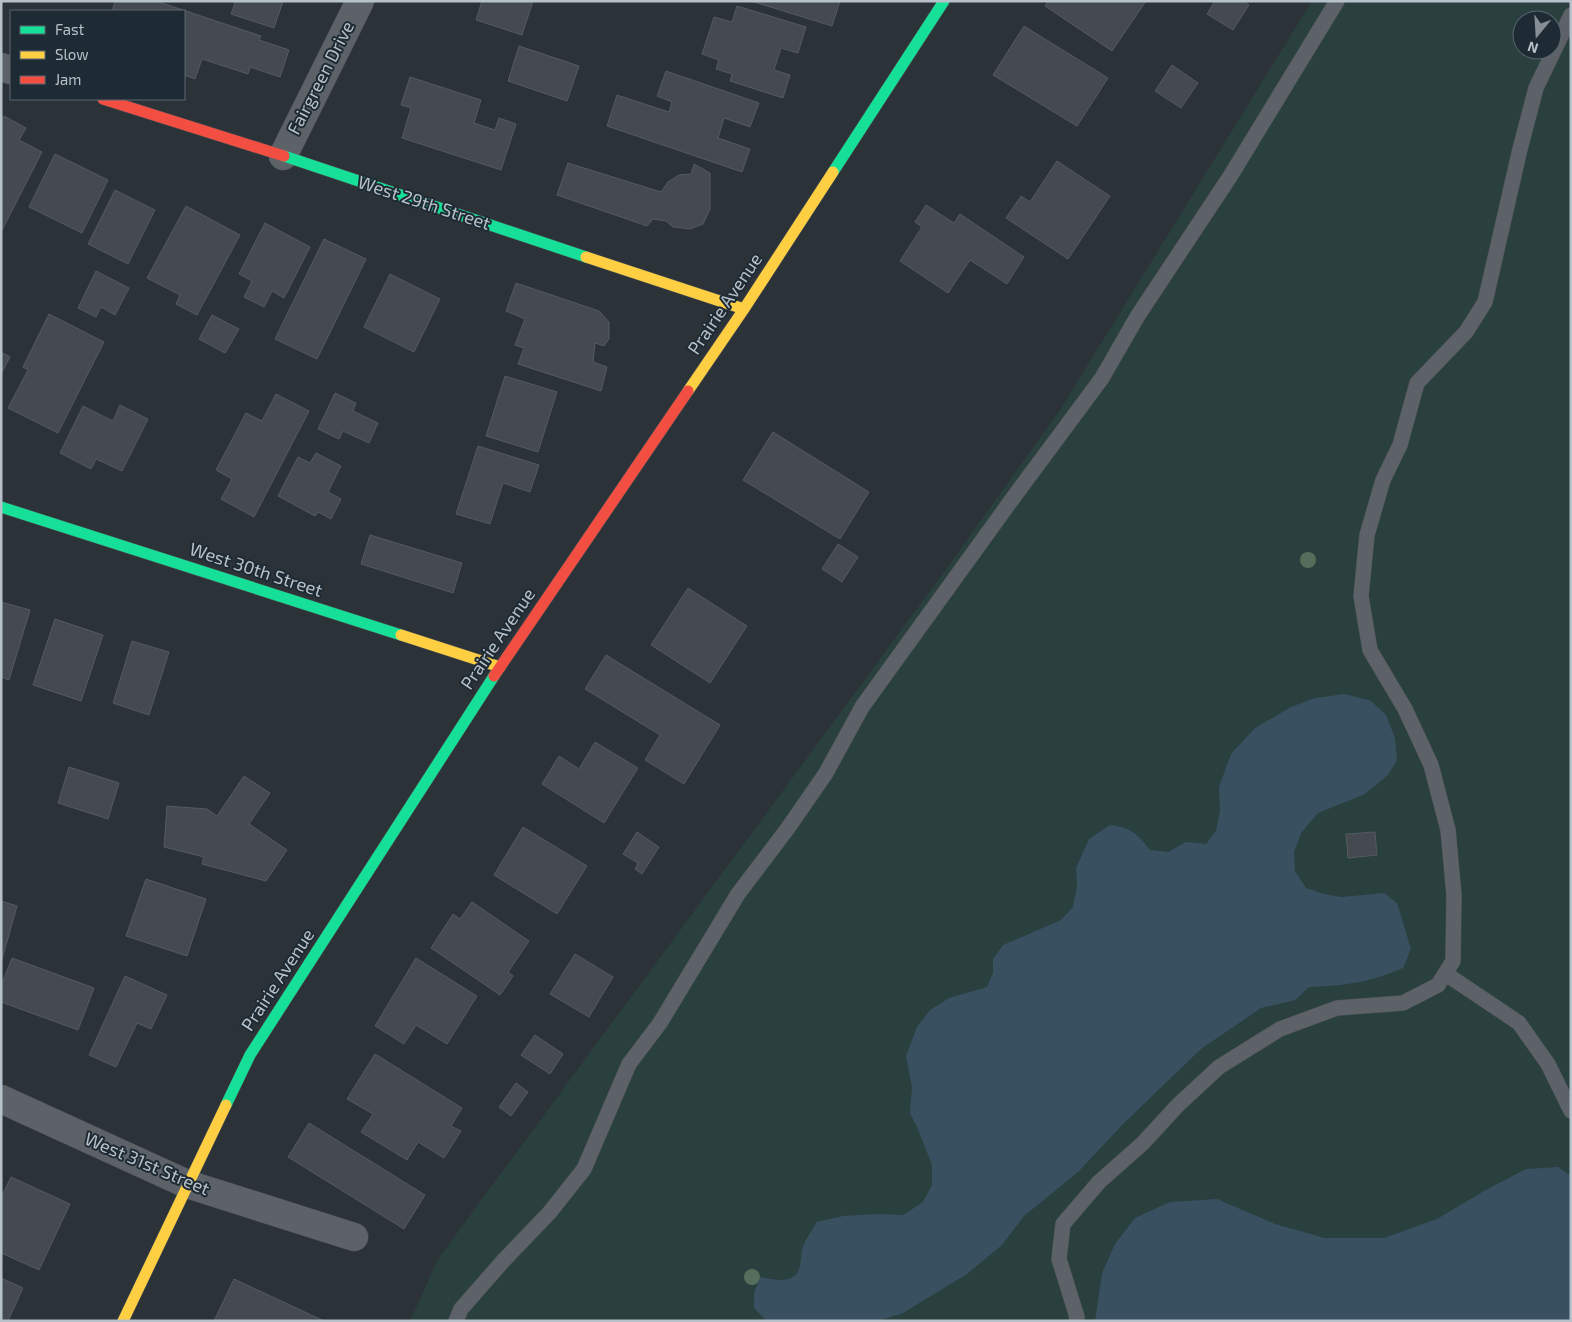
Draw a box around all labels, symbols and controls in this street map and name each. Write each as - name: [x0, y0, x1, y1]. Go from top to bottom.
- legend: [10, 10, 185, 100]
- north arrow: [1512, 10, 1562, 60]
- street label: Fairgreen Drive: [282, 17, 358, 138]
- text: Fast: [55, 20, 85, 38]
- text: N: [1525, 38, 1540, 57]
- text: Slow: [55, 45, 89, 63]
- text: Jam: [55, 70, 81, 88]
- street label: West 29th Street: [355, 170, 494, 234]
- street label: Prairie Avenue: [682, 249, 766, 358]
- street label: West 30th Street: [187, 537, 326, 601]
- street label: Prairie Avenue: [455, 584, 539, 693]
- street label: Prairie Avenue: [236, 924, 318, 1035]
- street label: West 31st Street: [82, 1127, 213, 1199]

